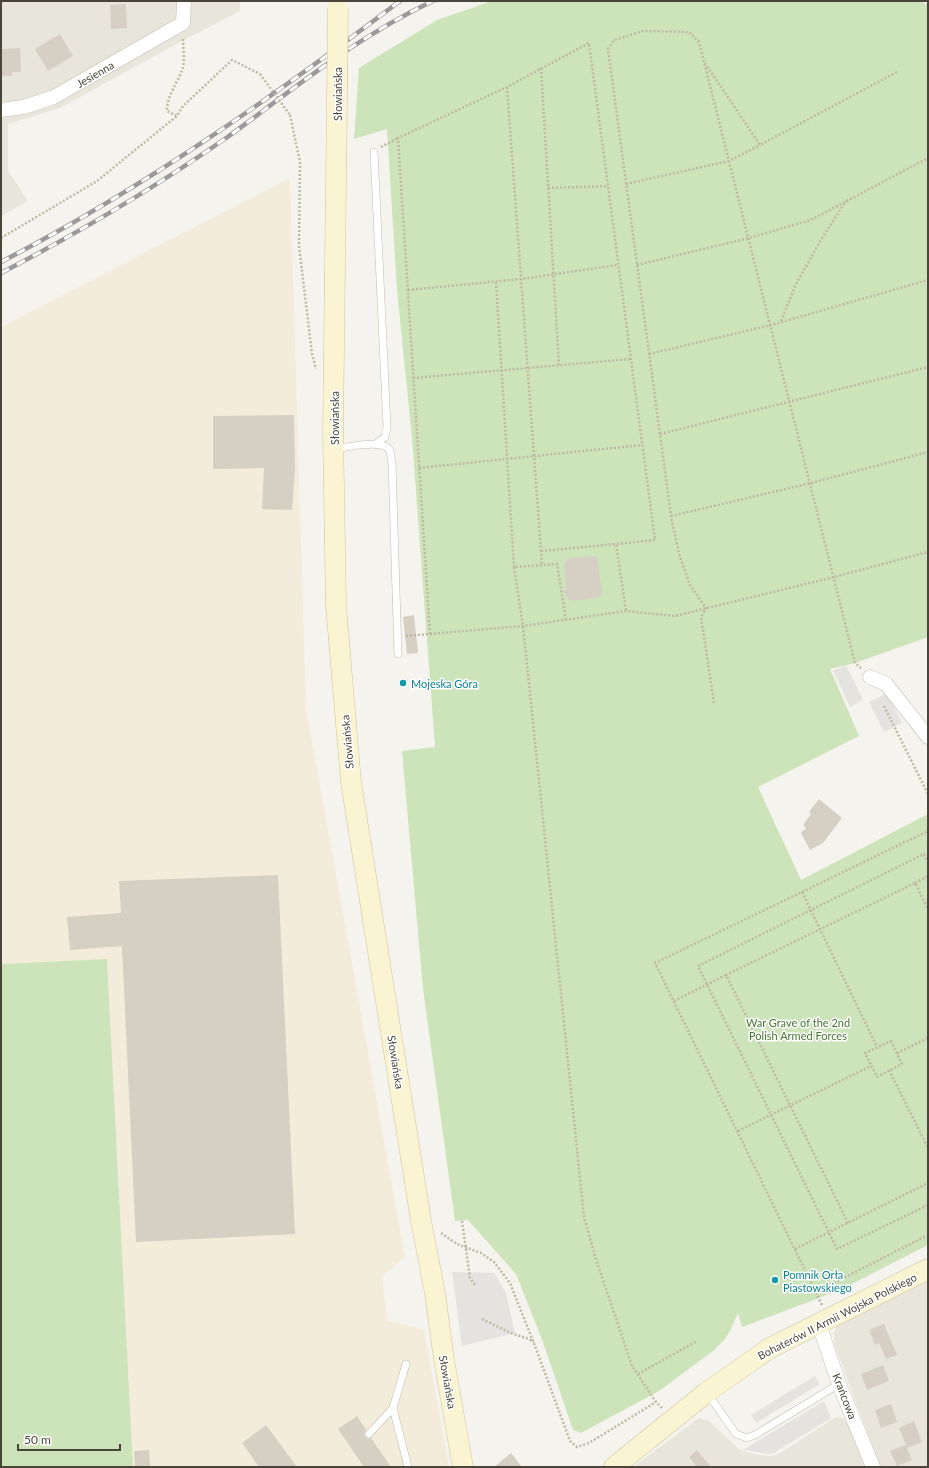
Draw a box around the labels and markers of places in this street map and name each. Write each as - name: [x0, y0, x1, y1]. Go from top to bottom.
- place label: Mojeska Góra: [411, 677, 478, 690]
- marker: Mojeska Góra: [398, 678, 408, 688]
- place label: Pomnik Orła Piastowskiego: [783, 1268, 852, 1294]
- marker: Pomnik Orła Piastowskiego: [770, 1275, 780, 1285]

